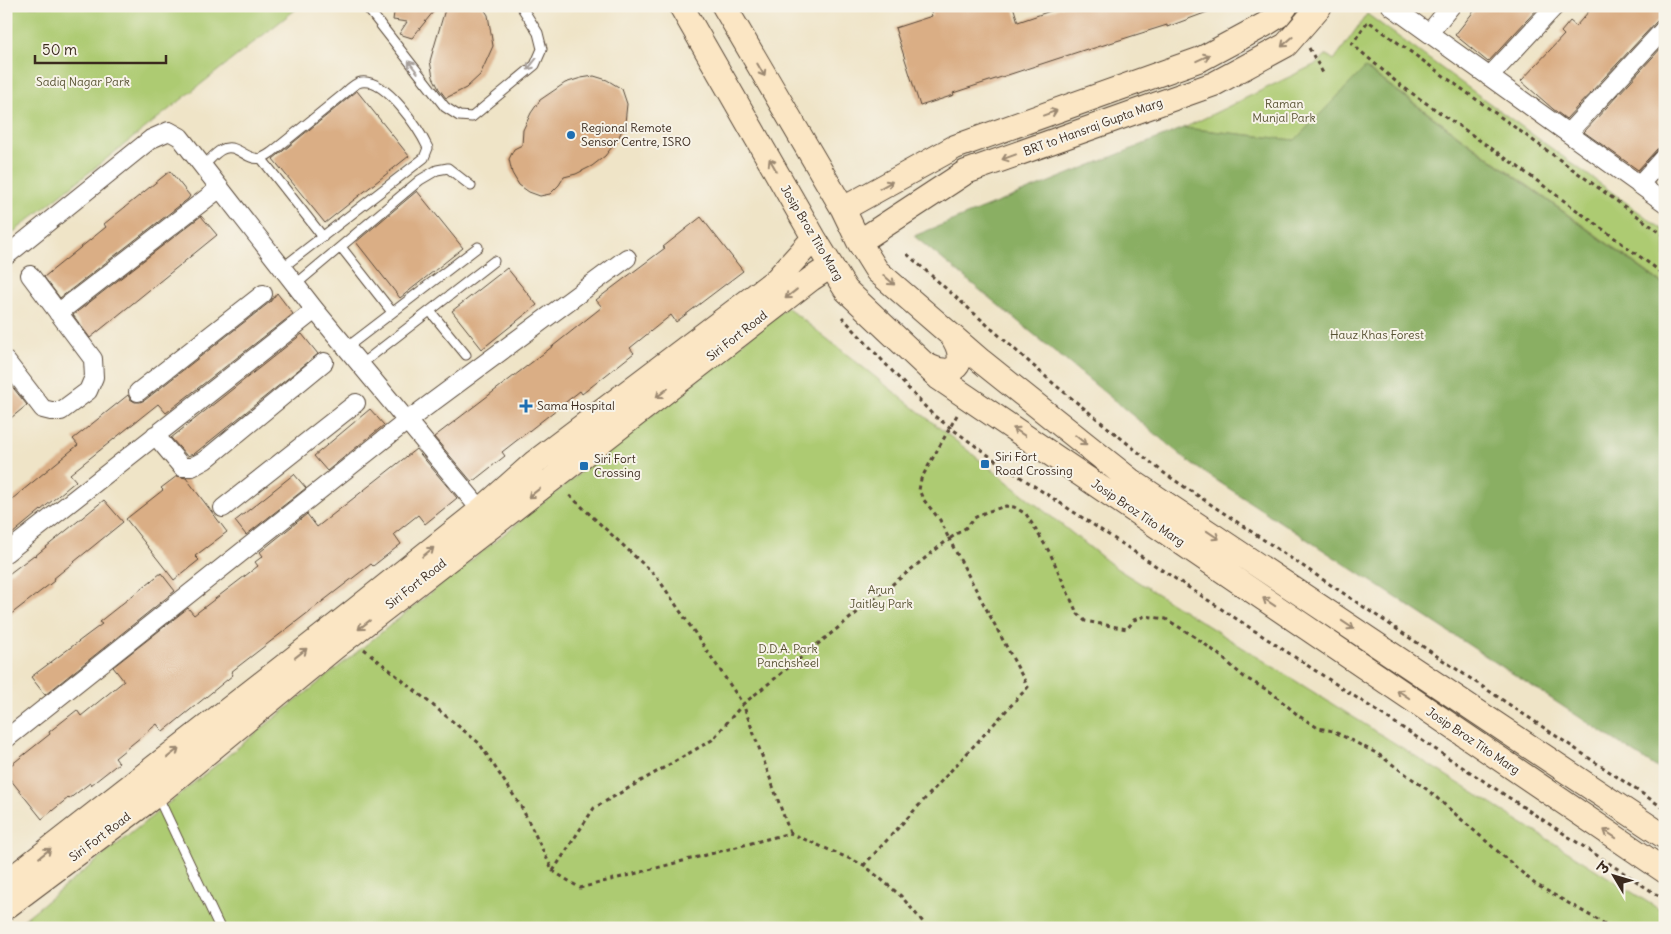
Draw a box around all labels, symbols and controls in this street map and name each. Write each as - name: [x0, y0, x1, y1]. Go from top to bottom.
- scale bar: [35, 32, 166, 64]
- one-way arrow: [1280, 36, 1293, 48]
- text: 50 m: [42, 40, 77, 59]
- one-way arrow: [1195, 53, 1210, 62]
- one-way arrow: [527, 58, 538, 71]
- one-way arrow: [407, 60, 418, 73]
- one-way arrow: [757, 62, 767, 76]
- park label: Sadiq Nagar Park: [36, 74, 130, 89]
- street label: BRT to Hansraj Gupta Marg: [1021, 94, 1165, 159]
- park label: Raman Munjal Park: [1252, 96, 1316, 125]
- one-way arrow: [1042, 108, 1057, 117]
- place label: Regional Remote Sensor Centre, ISRO: [581, 120, 691, 149]
- marker: Regional Remote Sensor Centre, ISRO: [565, 129, 577, 141]
- one-way arrow: [1001, 153, 1017, 162]
- one-way arrow: [767, 159, 777, 173]
- one-way arrow: [878, 180, 893, 190]
- street label: Josip Broz Tito Marg: [778, 182, 847, 283]
- one-way arrow: [882, 275, 895, 286]
- one-way arrow: [785, 289, 798, 300]
- street label: Siri Fort Road: [703, 307, 770, 364]
- park label: Hauz Khas Forest: [1330, 327, 1424, 342]
- one-way arrow: [656, 388, 669, 399]
- place label: Sama Hospital: [537, 398, 615, 413]
- marker: Sama Hospital: [519, 399, 533, 413]
- one-way arrow: [1012, 427, 1026, 437]
- one-way arrow: [1074, 435, 1087, 446]
- place label: Siri Fort Road Crossing: [995, 449, 1073, 478]
- place label: Siri Fort Crossing: [594, 451, 641, 480]
- marker: Siri Fort Road Crossing: [979, 458, 991, 470]
- marker: Siri Fort Crossing: [578, 460, 590, 472]
- street label: Josip Broz Tito Marg: [1089, 476, 1188, 549]
- one-way arrow: [527, 487, 540, 498]
- one-way arrow: [1205, 530, 1219, 540]
- one-way arrow: [421, 547, 434, 558]
- street label: Siri Fort Road: [382, 555, 449, 612]
- park label: Arun Jaitley Park: [849, 582, 913, 611]
- one-way arrow: [1262, 597, 1276, 607]
- one-way arrow: [358, 619, 371, 630]
- one-way arrow: [1341, 619, 1355, 630]
- park label: D.D.A. Park Panchsheel: [757, 641, 819, 670]
- one-way arrow: [294, 648, 307, 659]
- one-way arrow: [1397, 688, 1411, 698]
- street label: Josip Broz Tito Marg: [1424, 704, 1523, 777]
- one-way arrow: [166, 748, 179, 759]
- street label: Siri Fort Road: [66, 809, 133, 864]
- one-way arrow: [1603, 829, 1617, 839]
- one-way arrow: [38, 848, 51, 859]
- north arrow: [1588, 852, 1638, 902]
- text: उ: [1593, 857, 1615, 879]

